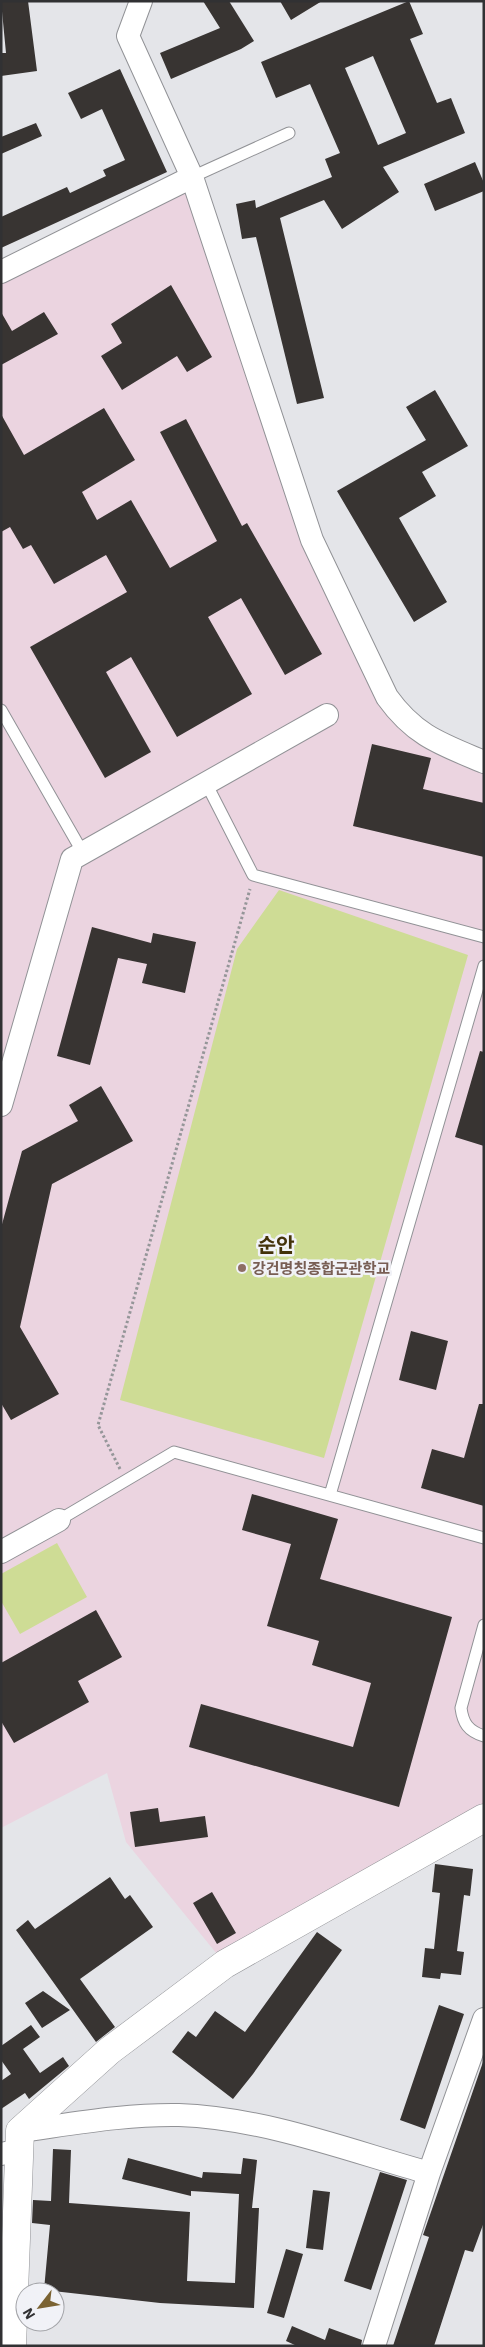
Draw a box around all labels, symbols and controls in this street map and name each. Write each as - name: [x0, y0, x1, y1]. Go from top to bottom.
- district label: 순안: [258, 1231, 295, 1258]
- place label: 강건명칭종합군관학교: [252, 1259, 390, 1278]
- marker: 강건명칭종합군관학교: [236, 1262, 248, 1274]
- north arrow: [15, 2282, 65, 2332]
- text: N: [19, 2305, 39, 2323]

